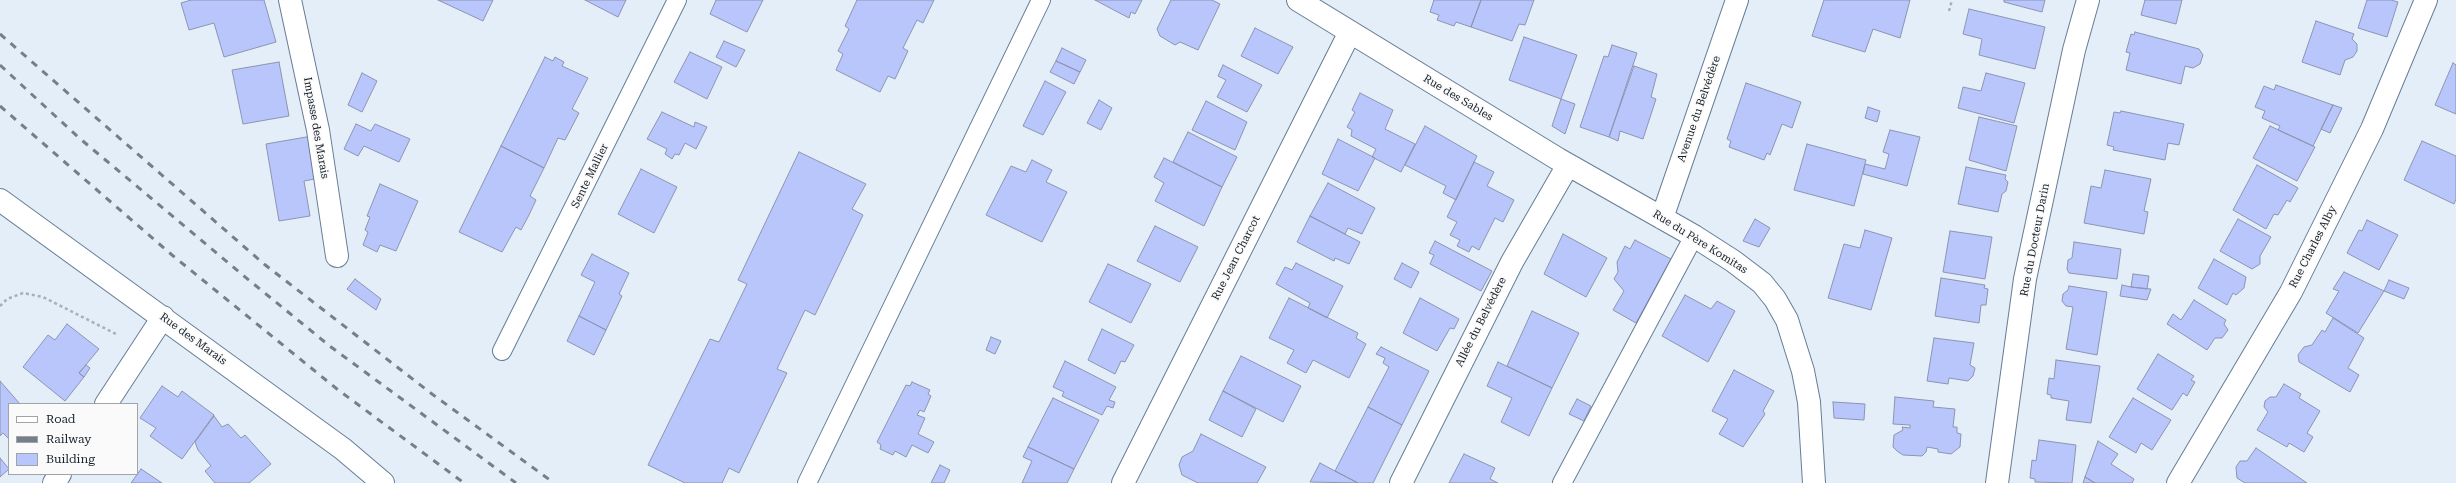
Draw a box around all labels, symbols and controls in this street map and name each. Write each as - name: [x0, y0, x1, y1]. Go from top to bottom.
- street label: Avenue du Belvédère: [1675, 54, 1723, 164]
- street label: Rue des Sables: [1421, 72, 1495, 124]
- street label: Impasse des Marais: [301, 76, 331, 180]
- street label: Sente Mallier: [569, 142, 611, 210]
- street label: Rue du Docteur Darin: [2018, 182, 2052, 298]
- street label: Rue Charles Alby: [2287, 204, 2339, 290]
- street label: Rue du Père Komitas: [1650, 207, 1750, 277]
- street label: Rue Jean Charcot: [1209, 213, 1263, 303]
- street label: Allée du Belvédère: [1453, 275, 1509, 369]
- street label: Rue des Marais: [157, 310, 229, 368]
- legend: [8, 403, 138, 475]
- text: Road: [46, 412, 75, 426]
- text: Railway: [46, 432, 91, 446]
- text: Building: [46, 452, 95, 466]

